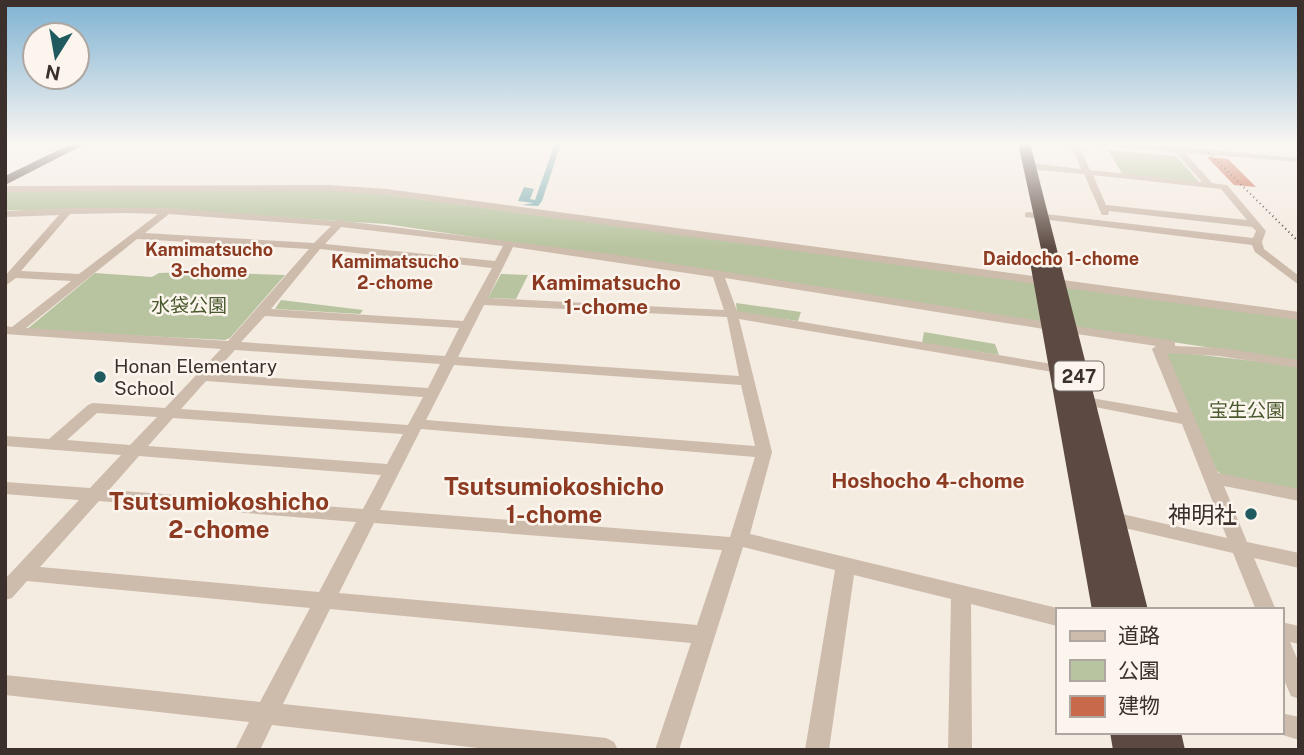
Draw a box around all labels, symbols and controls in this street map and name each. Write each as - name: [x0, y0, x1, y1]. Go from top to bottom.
- north arrow: [21, 21, 91, 91]
- text: N: [43, 60, 62, 85]
- district label: Kamimatsucho 3-chome: [145, 239, 273, 281]
- district label: Daidocho 1-chome: [983, 248, 1139, 269]
- district label: Kamimatsucho 2-chome: [331, 251, 459, 293]
- district label: Kamimatsucho 1-chome: [531, 270, 681, 319]
- park label: 水袋公園: [151, 294, 227, 316]
- place label: Honan Elementary School: [114, 355, 277, 399]
- road number: 247: [1054, 362, 1104, 390]
- marker: Honan Elementary School: [92, 369, 108, 385]
- park label: 宝生公園: [1209, 399, 1285, 421]
- district label: Hoshocho 4-chome: [831, 468, 1025, 493]
- district label: Tsutsumiokoshicho 1-chome: [444, 472, 664, 528]
- district label: Tsutsumiokoshicho 2-chome: [109, 487, 329, 543]
- place label: 神明社: [1168, 501, 1237, 528]
- marker: 神明社: [1243, 506, 1259, 522]
- legend: [1056, 608, 1283, 734]
- text: 道路: [1118, 623, 1160, 648]
- text: 公園: [1118, 658, 1160, 683]
- text: 建物: [1118, 693, 1160, 718]

